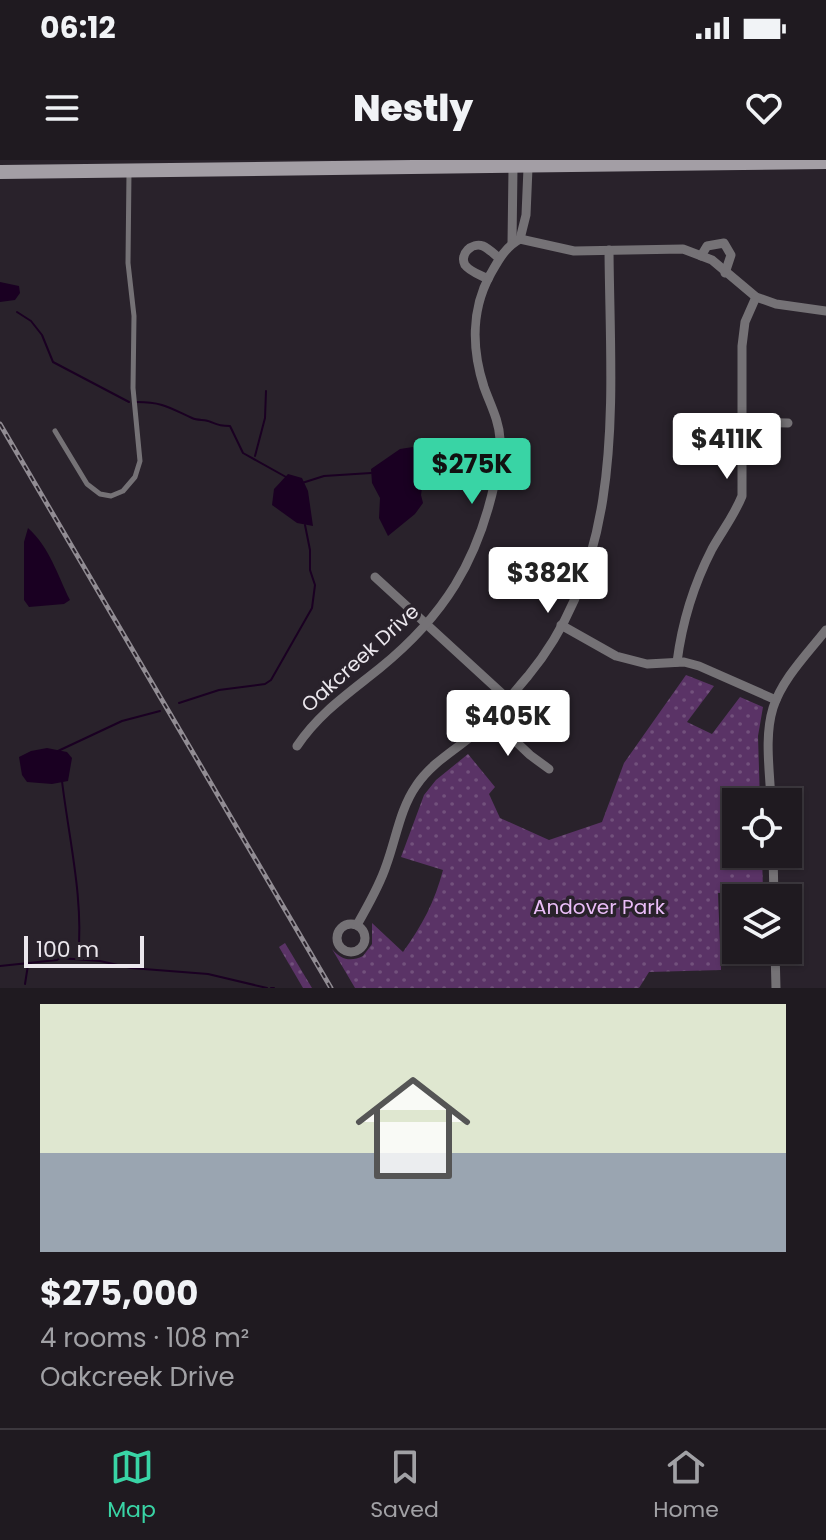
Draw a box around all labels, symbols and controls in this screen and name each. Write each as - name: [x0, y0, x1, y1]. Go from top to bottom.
- text: 06:12: [40, 6, 116, 49]
- text: Nestly: [353, 83, 473, 134]
- icon: menu: [40, 86, 84, 130]
- icon: heart: [742, 86, 786, 130]
- pin: $411K: [671, 413, 783, 481]
- text: $411K: [691, 421, 763, 457]
- pin: $275K: [416, 438, 528, 506]
- text: $275K: [432, 446, 512, 482]
- pin: $382K: [492, 547, 604, 615]
- text: $382K: [507, 555, 589, 591]
- street label: Oakcreek Drive: [295, 598, 425, 718]
- pin: $405K: [452, 690, 564, 758]
- text: $405K: [465, 698, 551, 734]
- map controls: [722, 788, 802, 964]
- button: locate: [722, 788, 802, 868]
- button: layers: [722, 884, 802, 964]
- park label: Andover Park: [533, 893, 666, 921]
- scale bar: [24, 932, 144, 968]
- text: 100 m: [36, 934, 99, 965]
- icon: home: [341, 1056, 485, 1200]
- text: $275,000: [40, 1269, 198, 1317]
- text: 4 rooms · 108 m²: [40, 1320, 249, 1356]
- text: Oakcreek Drive: [40, 1359, 235, 1395]
- tab: Map: [107, 1445, 156, 1526]
- tab: Saved: [370, 1445, 439, 1526]
- tab: Home: [653, 1445, 719, 1526]

